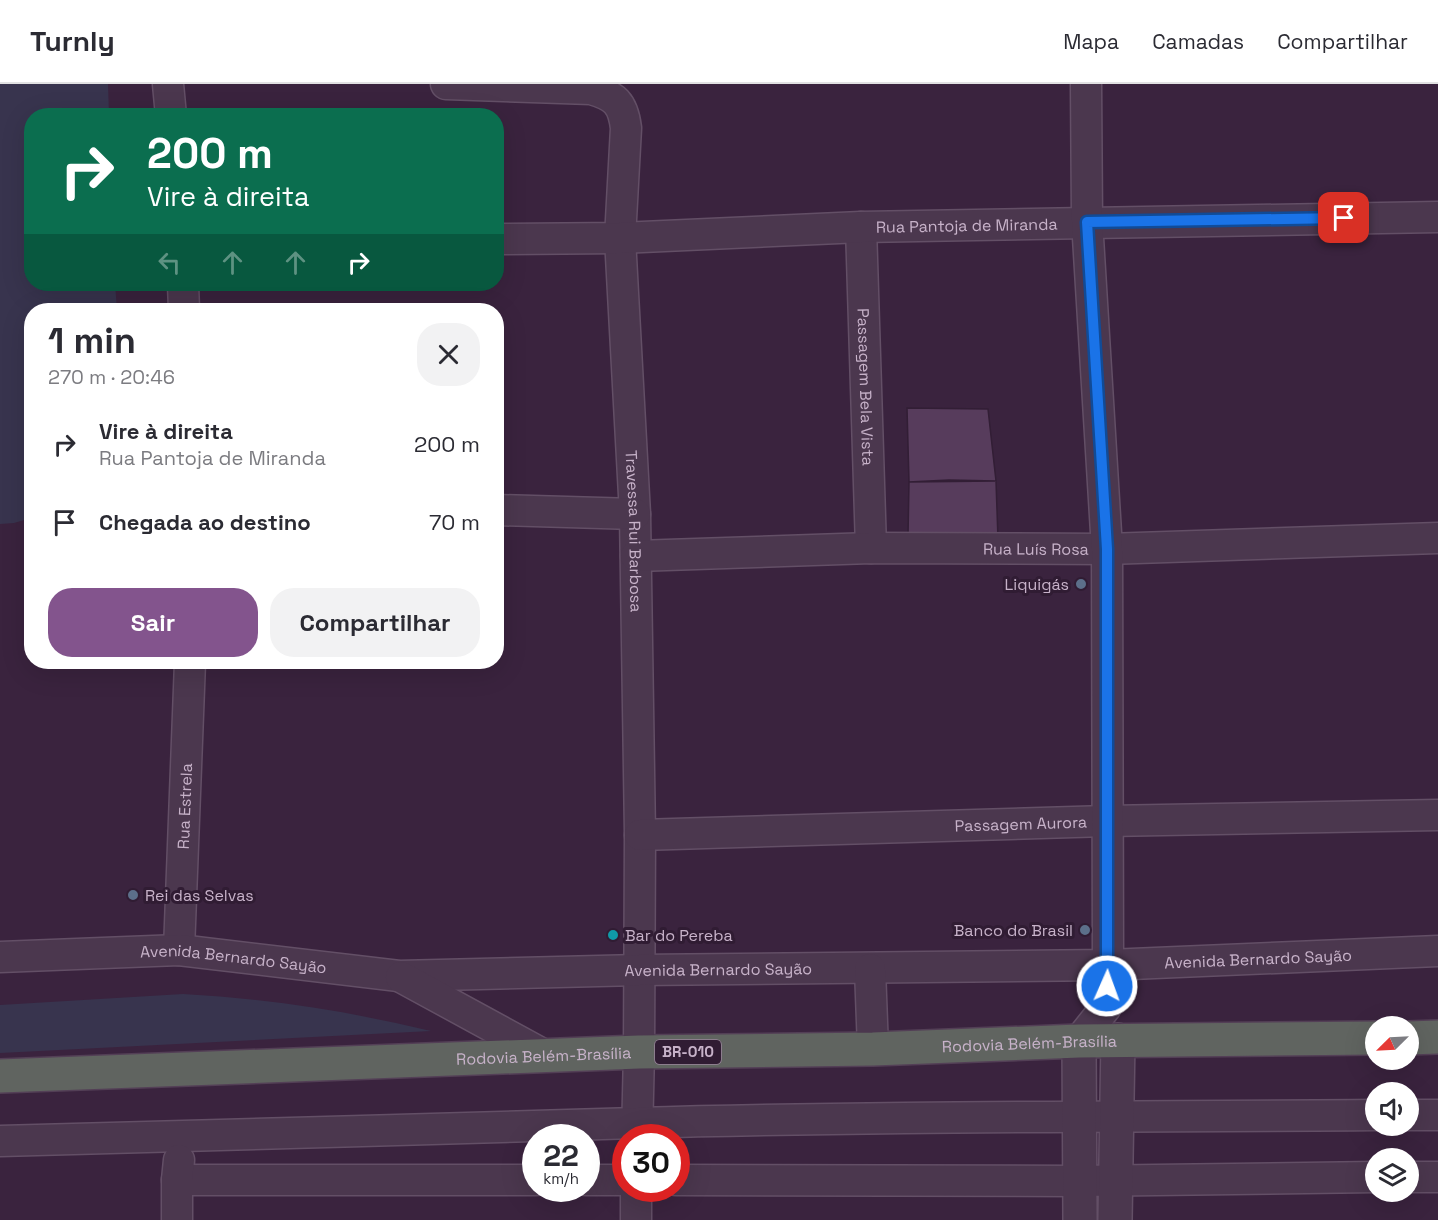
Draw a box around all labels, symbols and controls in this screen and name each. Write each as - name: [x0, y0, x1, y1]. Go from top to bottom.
- text: Turnly: [30, 23, 115, 59]
- text: Mapa: [1063, 28, 1119, 55]
- text: Camadas: [1152, 28, 1244, 55]
- text: Compartilhar: [1277, 28, 1408, 55]
- text: 200 m: [147, 127, 273, 180]
- icon: right: [48, 132, 126, 210]
- text: Vire à direita: [147, 179, 310, 214]
- pin: [1318, 192, 1369, 243]
- icon: arrive: [1327, 201, 1360, 234]
- street label: Rua Pantoja de Miranda: [876, 214, 1058, 238]
- icon: left: [153, 246, 186, 279]
- icon: ahead: [216, 246, 249, 279]
- icon: ahead: [279, 246, 312, 279]
- icon: right: [342, 246, 375, 279]
- street label: Passagem Bela Vista: [853, 308, 878, 466]
- text: 1 min: [48, 318, 136, 364]
- button: close: [417, 323, 480, 386]
- text: 270 m · 20:46: [48, 364, 175, 390]
- text: Vire à direita: [99, 417, 233, 445]
- icon: right: [48, 428, 81, 461]
- text: 200 m: [414, 430, 480, 458]
- text: Rua Pantoja de Miranda: [99, 445, 326, 471]
- street label: Travessa Rui Barbosa: [621, 450, 647, 613]
- icon: arrive: [48, 506, 81, 539]
- text: Chegada ao destino: [99, 508, 311, 536]
- text: 70 m: [429, 508, 480, 536]
- street label: Rua Luís Rosa: [983, 538, 1089, 560]
- place label: Liquigás: [1004, 574, 1069, 595]
- marker: Liquigás: [1074, 577, 1088, 591]
- button: Sair: [48, 588, 258, 657]
- button: Compartilhar: [270, 588, 480, 657]
- street label: Rua Estrela: [173, 763, 197, 850]
- street label: Passagem Aurora: [954, 812, 1087, 837]
- place label: Rei das Selvas: [145, 885, 254, 906]
- marker: Rei das Selvas: [126, 888, 140, 902]
- place label: Banco do Brasil: [954, 920, 1073, 941]
- marker: Banco do Brasil: [1078, 923, 1092, 937]
- place label: Bar do Pereba: [625, 925, 733, 946]
- marker: Bar do Pereba: [606, 928, 620, 942]
- street label: Avenida Bernardo Sayão: [140, 940, 328, 978]
- street label: Avenida Bernardo Sayão: [1164, 945, 1352, 974]
- position arrow: [1075, 954, 1139, 1018]
- street label: Avenida Bernardo Sayão: [624, 958, 812, 981]
- north arrow: [1365, 1016, 1419, 1070]
- map controls: [1365, 1016, 1419, 1202]
- street label: Rodovia Belém-Brasília: [942, 1031, 1117, 1057]
- road number: BR-010: [655, 1040, 721, 1064]
- street label: Rodovia Belém-Brasília: [456, 1042, 632, 1070]
- button: sound: [1365, 1082, 1419, 1136]
- speed limit sign: 30: [612, 1124, 690, 1202]
- text: 22: [543, 1136, 579, 1175]
- button: layers: [1365, 1148, 1419, 1202]
- text: km/h: [543, 1169, 579, 1188]

